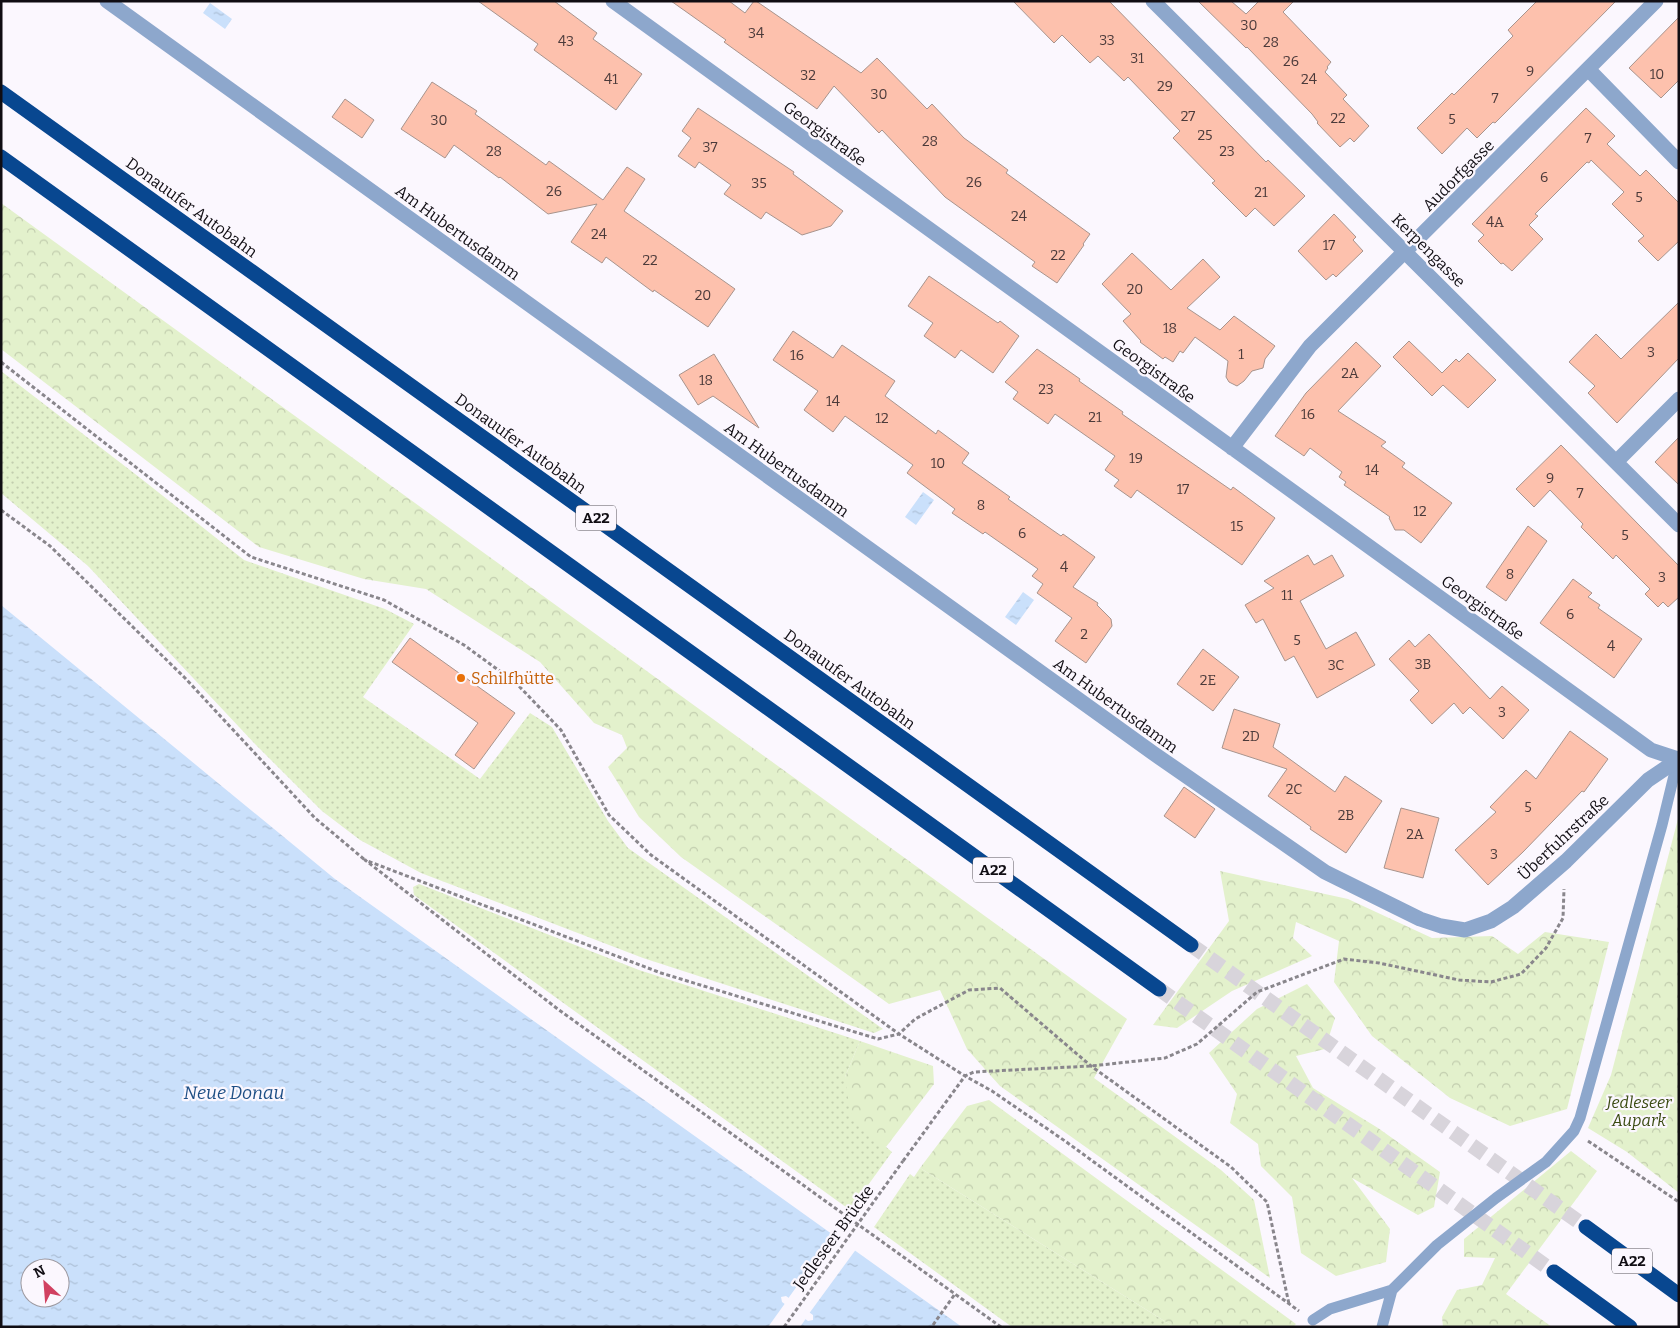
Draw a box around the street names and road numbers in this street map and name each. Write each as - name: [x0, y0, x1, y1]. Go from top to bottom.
- street label: Georgistraße: [780, 97, 870, 170]
- street label: Audorfgasse: [1419, 136, 1498, 215]
- street label: Donauufer Autobahn: [122, 153, 261, 261]
- street label: Am Hubertusdamm: [392, 181, 524, 284]
- street label: Kerpengasse: [1388, 210, 1469, 291]
- street label: Georgistraße: [1109, 334, 1199, 407]
- street label: Donauufer Autobahn: [451, 389, 590, 497]
- street label: Am Hubertusdamm: [721, 418, 853, 521]
- road number: A22: [576, 506, 616, 530]
- street label: Georgistraße: [1438, 571, 1528, 644]
- street label: Donauufer Autobahn: [780, 625, 919, 733]
- street label: Am Hubertusdamm: [1050, 654, 1182, 757]
- street label: Überfuhrstraße: [1514, 791, 1613, 884]
- road number: A22: [973, 858, 1013, 882]
- street label: Jedleseer Brücke: [789, 1181, 878, 1294]
- road number: A22: [1612, 1248, 1652, 1274]

